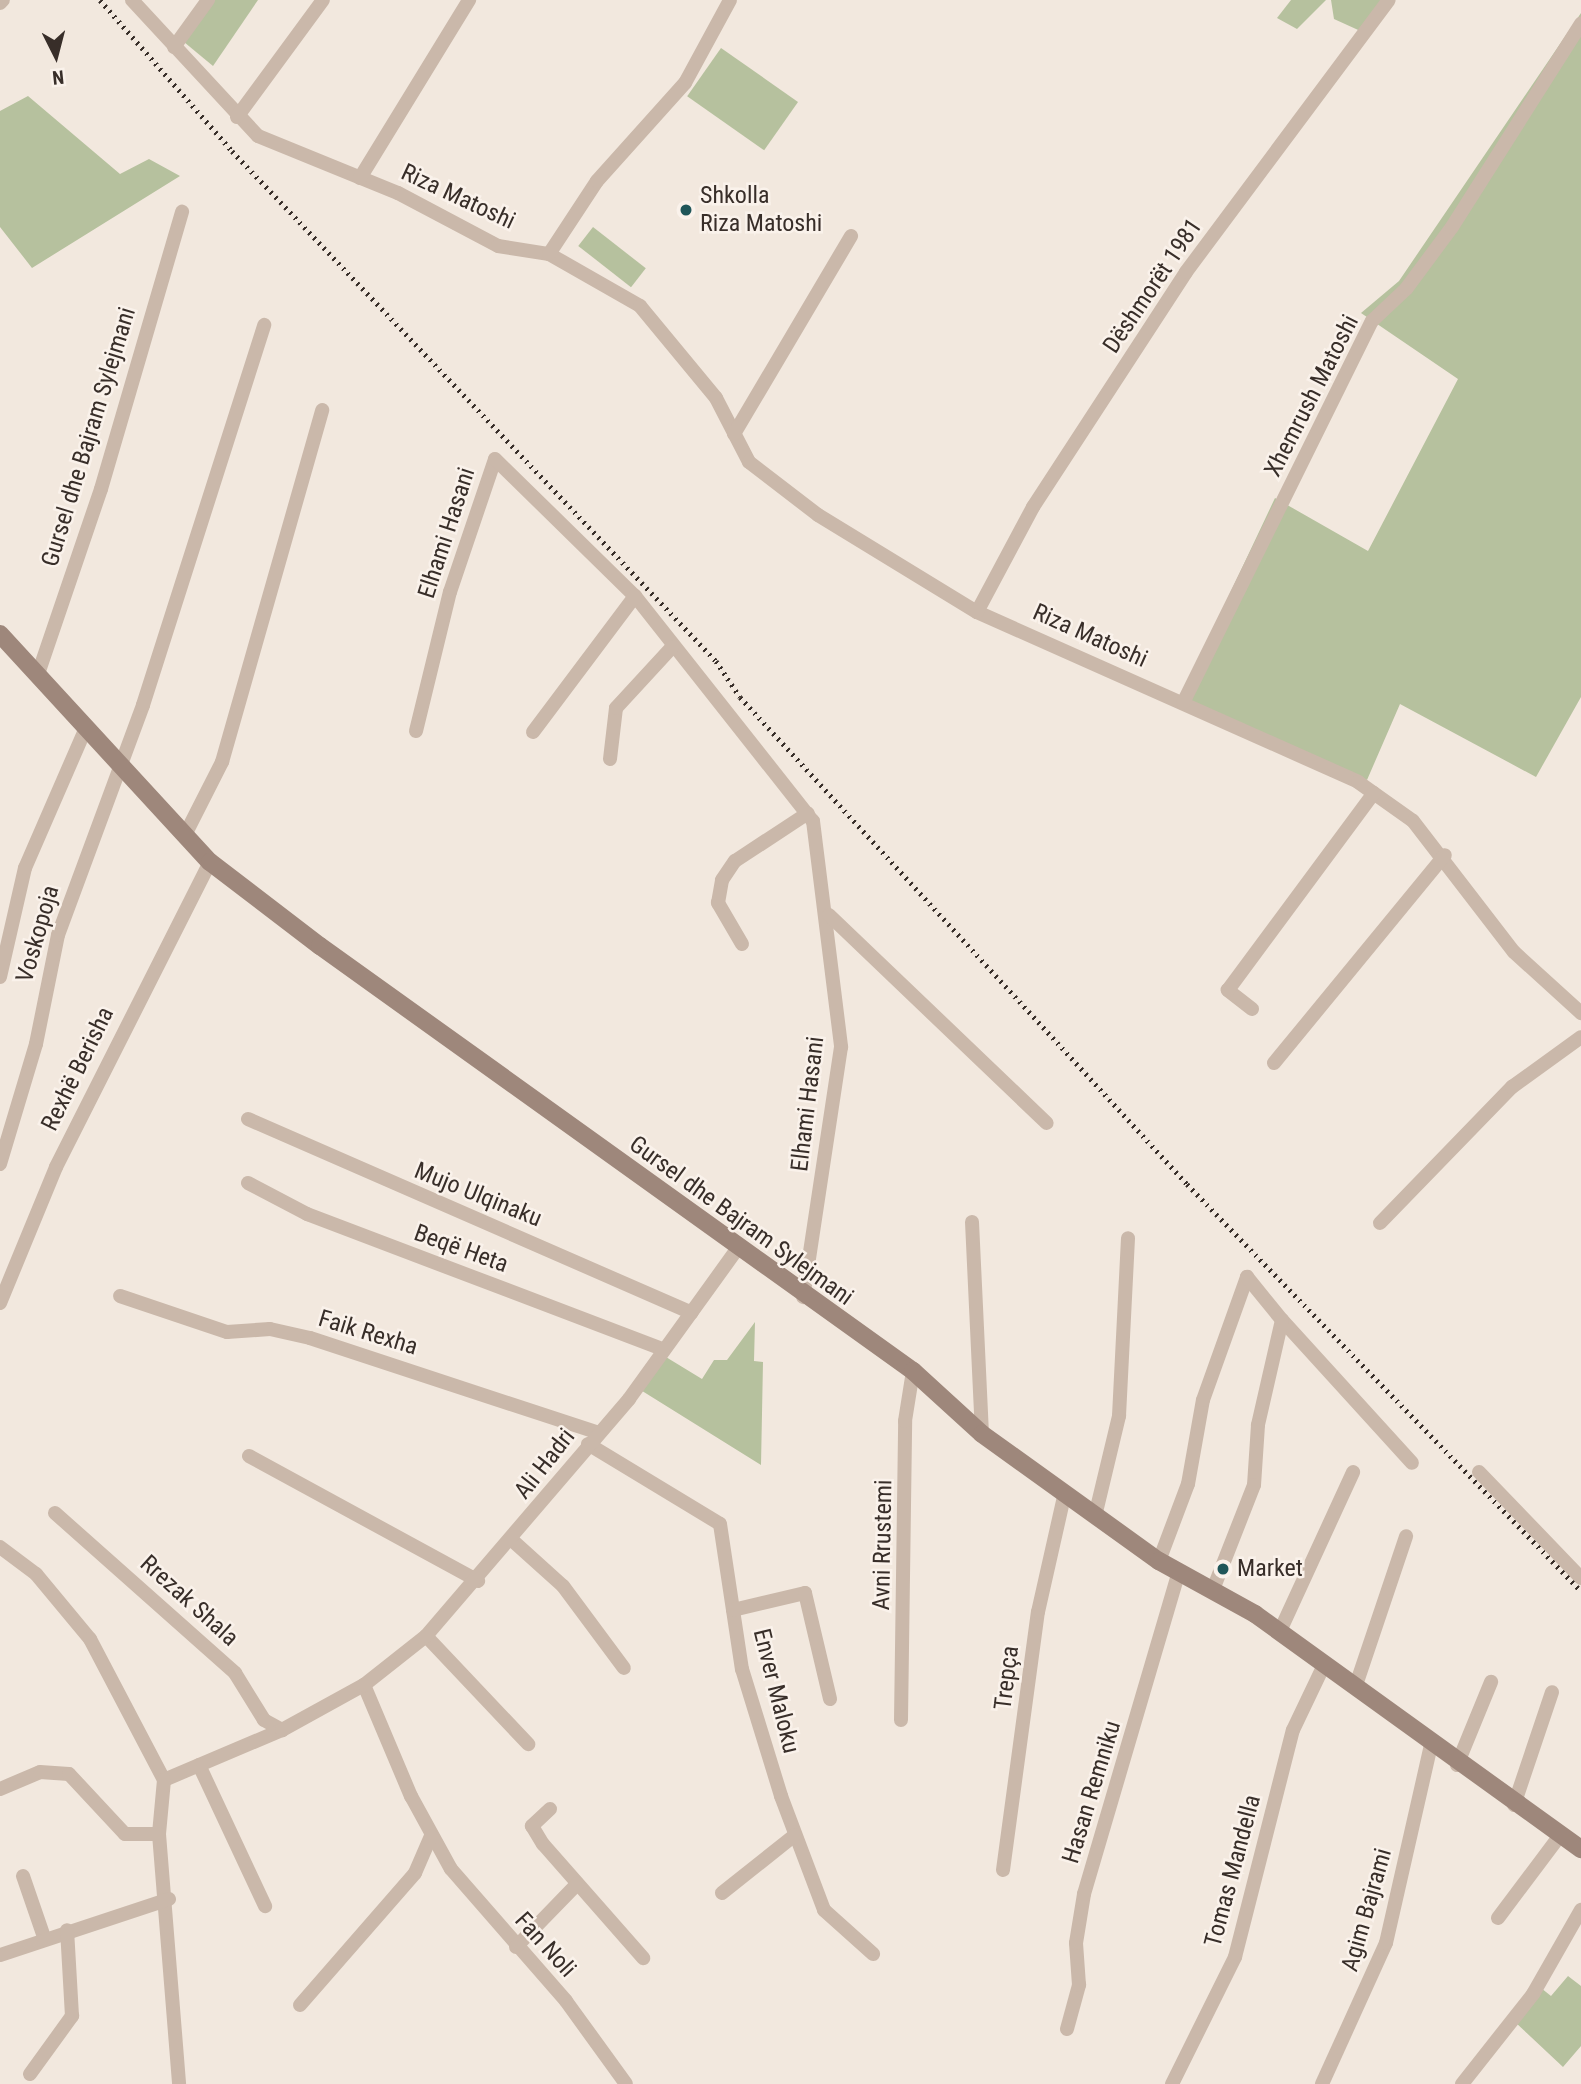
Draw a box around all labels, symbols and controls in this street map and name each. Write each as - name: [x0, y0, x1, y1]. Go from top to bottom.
- north arrow: [21, 21, 91, 91]
- text: N: [51, 65, 65, 89]
- street label: Riza Matoshi: [396, 158, 520, 236]
- place label: Shkolla Riza Matoshi: [700, 182, 822, 238]
- marker: Shkolla Riza Matoshi: [678, 202, 694, 218]
- street label: Dëshmorët 1981: [1097, 213, 1209, 359]
- street label: Gursel dhe Bajram Sylejmani: [36, 304, 142, 570]
- street label: Xhemrush Matoshi: [1259, 310, 1365, 482]
- street label: Elhami Hasani: [412, 464, 482, 602]
- street label: Riza Matoshi: [1028, 598, 1152, 674]
- street label: Voskopoja: [10, 882, 66, 986]
- street label: Rexhë Berisha: [36, 1002, 120, 1136]
- street label: Elhami Hasani: [785, 1035, 831, 1173]
- street label: Gursel dhe Bajram Sylejmani: [623, 1130, 859, 1312]
- street label: Mujo Ulqinaku: [410, 1156, 546, 1234]
- street label: Beqë Heta: [410, 1219, 512, 1279]
- street label: Faik Rexha: [315, 1304, 421, 1362]
- street label: Ali Hadri: [509, 1423, 581, 1505]
- street label: Avni Rrustemi: [867, 1479, 899, 1611]
- street label: Rrezak Shala: [134, 1549, 244, 1653]
- place label: Market: [1237, 1555, 1303, 1583]
- marker: Market: [1215, 1561, 1231, 1577]
- street label: Enver Maloku: [747, 1626, 805, 1756]
- street label: Trepça: [989, 1644, 1025, 1712]
- street label: Hasan Remniku: [1057, 1717, 1127, 1867]
- street label: Tomas Mandella: [1199, 1792, 1267, 1950]
- street label: Agim Bajrami: [1336, 1845, 1398, 1975]
- street label: Fan Noli: [508, 1906, 582, 1984]

